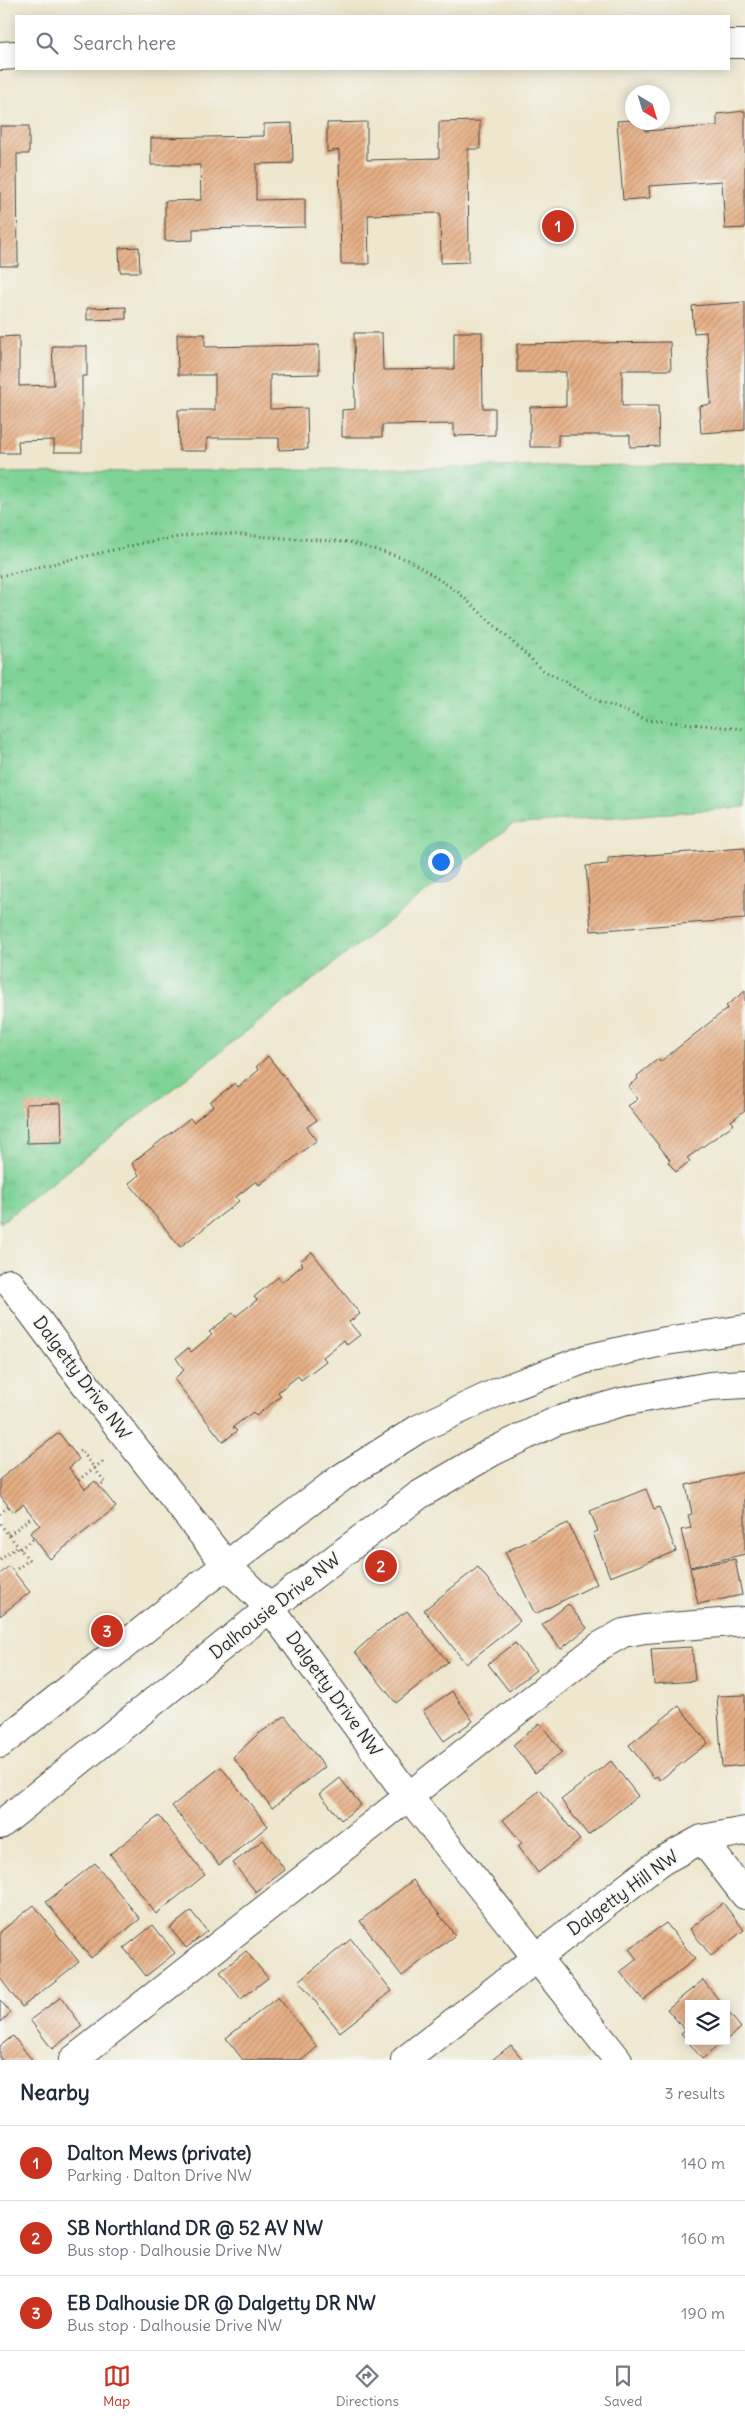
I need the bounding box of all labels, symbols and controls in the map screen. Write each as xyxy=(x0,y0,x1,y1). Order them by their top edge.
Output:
search box xyxy=(15,15,730,70)
icon: search xyxy=(33,29,61,57)
text: Search here xyxy=(73,31,176,55)
north arrow xyxy=(625,85,670,130)
pin: 1 xyxy=(542,207,574,245)
your location xyxy=(428,849,454,875)
street label: Dalgetty Drive NW xyxy=(28,1311,136,1444)
street label: Dalhousie Drive NW xyxy=(205,1547,345,1664)
pin: 2 xyxy=(365,1547,397,1585)
pin: 3 xyxy=(91,1612,123,1650)
street label: Dalgetty Drive NW xyxy=(281,1627,388,1761)
street label: Dalgetty Hill NW xyxy=(563,1845,683,1941)
map controls xyxy=(685,2000,730,2045)
button: layers xyxy=(685,2000,730,2045)
text: Nearby xyxy=(20,2079,90,2106)
text: 3 results xyxy=(665,2083,725,2103)
text: Dalton Mews (private) xyxy=(67,2141,251,2165)
text: 1 xyxy=(33,2153,39,2173)
text: 140 m xyxy=(681,2153,725,2173)
text: Parking · Dalton Drive NW xyxy=(67,2165,252,2185)
text: SB Northland DR @ 52 AV NW xyxy=(67,2216,323,2240)
text: 2 xyxy=(32,2228,40,2248)
text: 160 m xyxy=(681,2228,725,2248)
text: Bus stop · Dalhousie Drive NW xyxy=(67,2240,282,2260)
text: EB Dalhousie DR @ Dalgetty DR NW xyxy=(67,2291,376,2315)
text: 3 xyxy=(31,2303,41,2323)
text: 190 m xyxy=(681,2303,725,2323)
text: Bus stop · Dalhousie Drive NW xyxy=(67,2315,282,2335)
tab: Map xyxy=(103,2362,131,2410)
tab: Directions xyxy=(336,2362,399,2410)
tab: Saved xyxy=(604,2362,642,2410)

